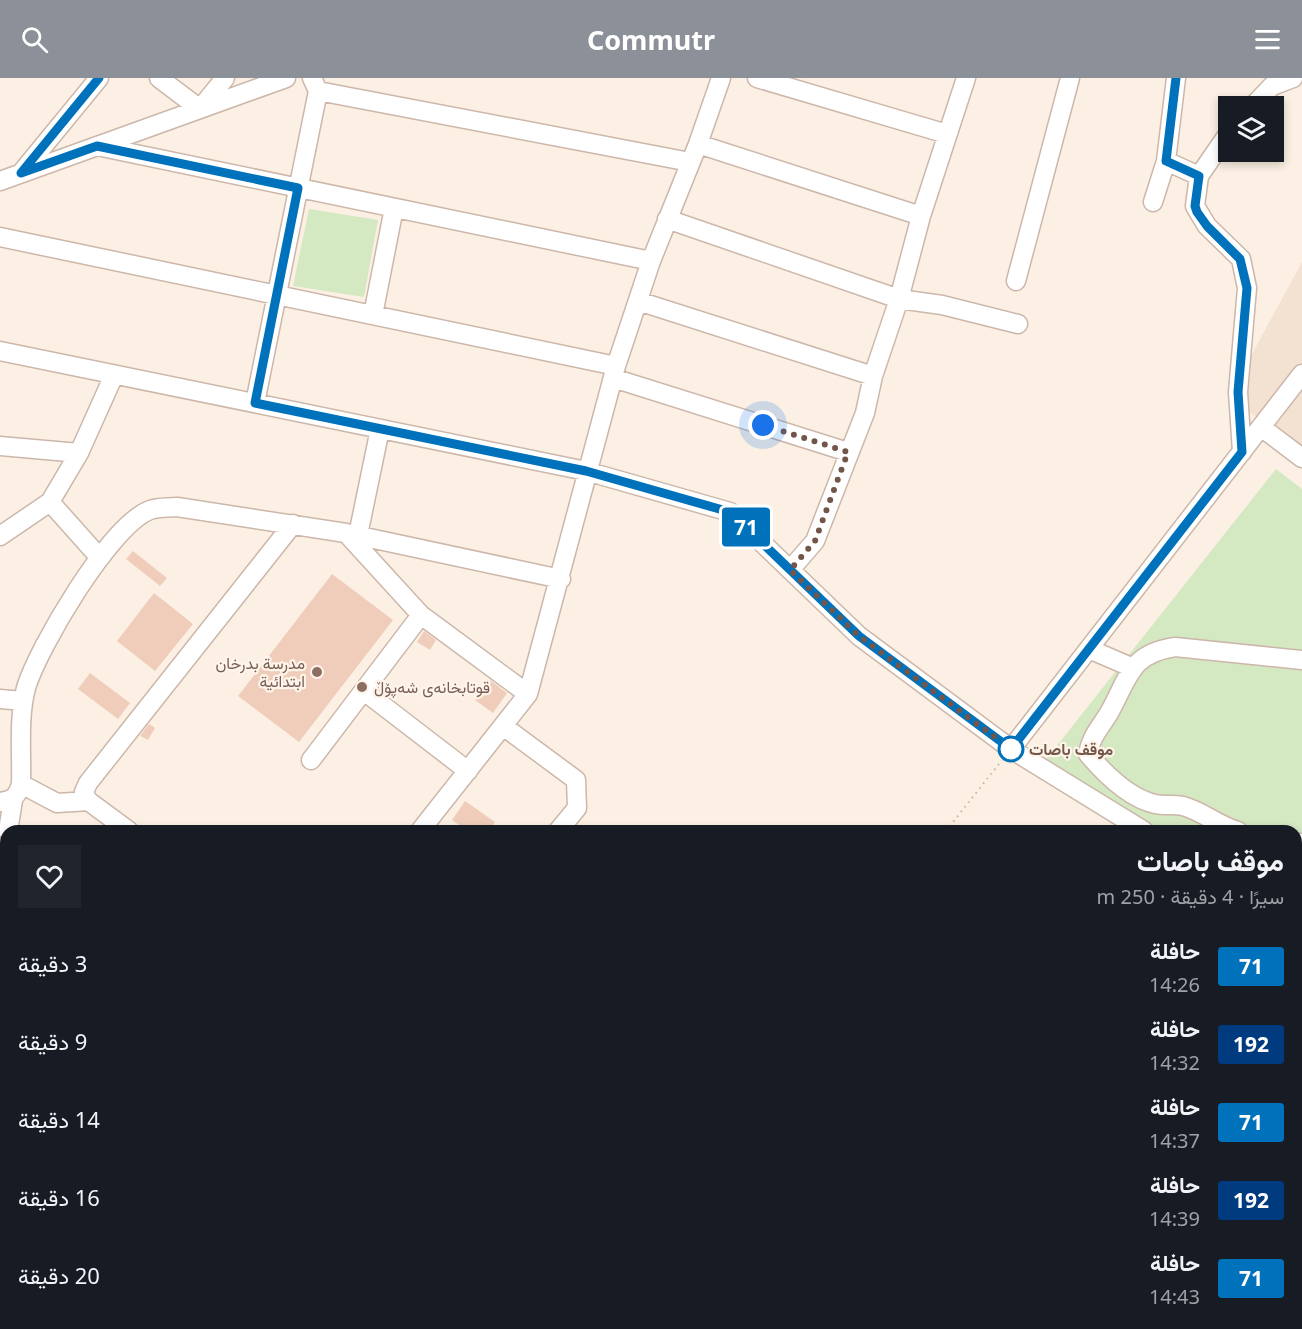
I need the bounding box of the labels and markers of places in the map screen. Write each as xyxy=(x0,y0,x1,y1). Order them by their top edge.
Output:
place label: مدرسة بدرخان ابتدائية xyxy=(215,652,305,692)
marker: مدرسة بدرخان ابتدائية xyxy=(310,665,324,679)
place label: قوتابخانەی شەپۆڵ xyxy=(374,676,490,699)
marker: قوتابخانەی شەپۆڵ xyxy=(355,680,369,694)
marker: موقف باصات xyxy=(998,736,1024,762)
place label: موقف باصات xyxy=(1029,738,1113,760)

